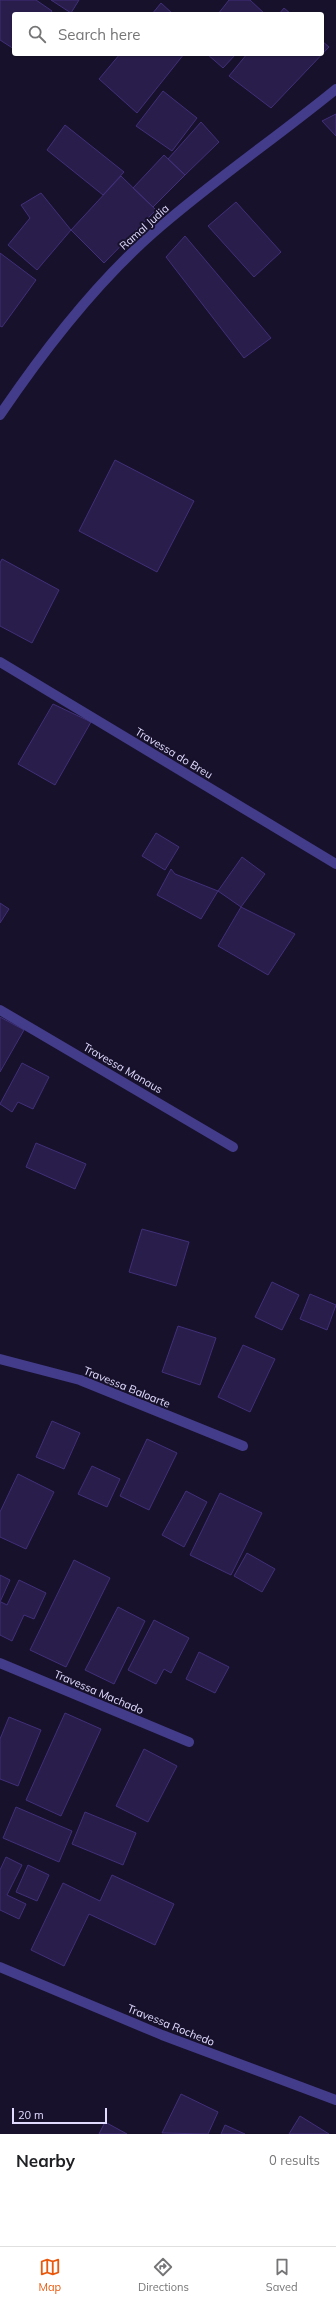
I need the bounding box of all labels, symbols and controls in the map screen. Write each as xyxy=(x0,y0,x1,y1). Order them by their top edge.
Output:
search box xyxy=(12,12,324,56)
icon: search xyxy=(26,23,48,45)
text: Search here xyxy=(58,25,140,44)
street label: Ramal Judia xyxy=(116,201,172,253)
street label: Travessa do Breu xyxy=(133,724,215,782)
street label: Travessa Manaus xyxy=(81,1040,165,1096)
street label: Travessa Baloarte xyxy=(82,1363,172,1411)
street label: Travessa Machado xyxy=(52,1667,146,1717)
street label: Travessa Rochedo xyxy=(125,2001,217,2049)
scale bar xyxy=(12,2106,107,2125)
text: 20 m xyxy=(18,2108,44,2122)
text: Nearby xyxy=(16,2150,75,2171)
text: 0 results xyxy=(269,2152,320,2168)
tab: Map xyxy=(38,2256,61,2294)
tab: Directions xyxy=(138,2256,189,2294)
tab: Saved xyxy=(266,2256,298,2294)

